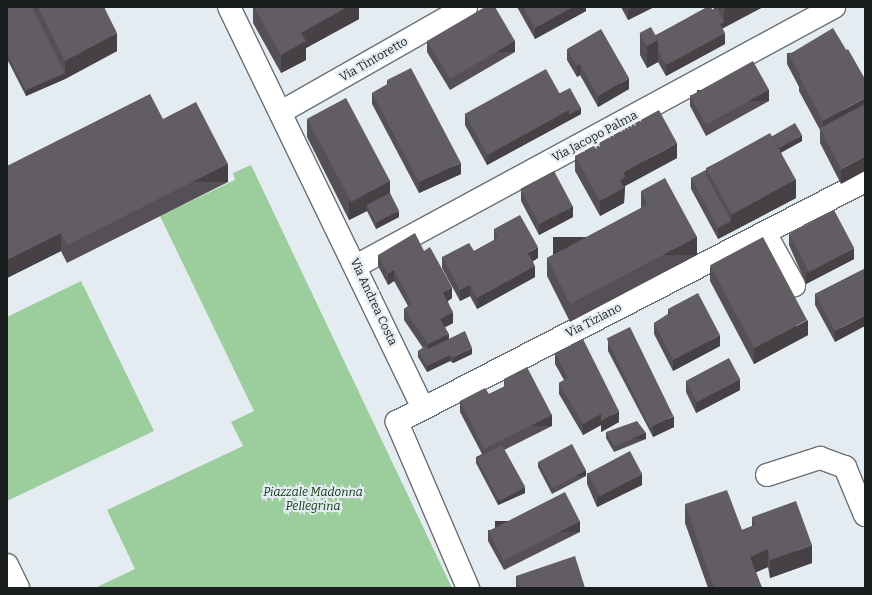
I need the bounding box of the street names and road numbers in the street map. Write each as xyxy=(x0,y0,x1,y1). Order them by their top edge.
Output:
street label: Via Tintoretto xyxy=(337,35,411,85)
street label: Via Jacopo Palma xyxy=(550,108,640,166)
street label: Via Andrea Costa xyxy=(347,256,399,348)
street label: Via Tiziano xyxy=(564,301,624,341)

